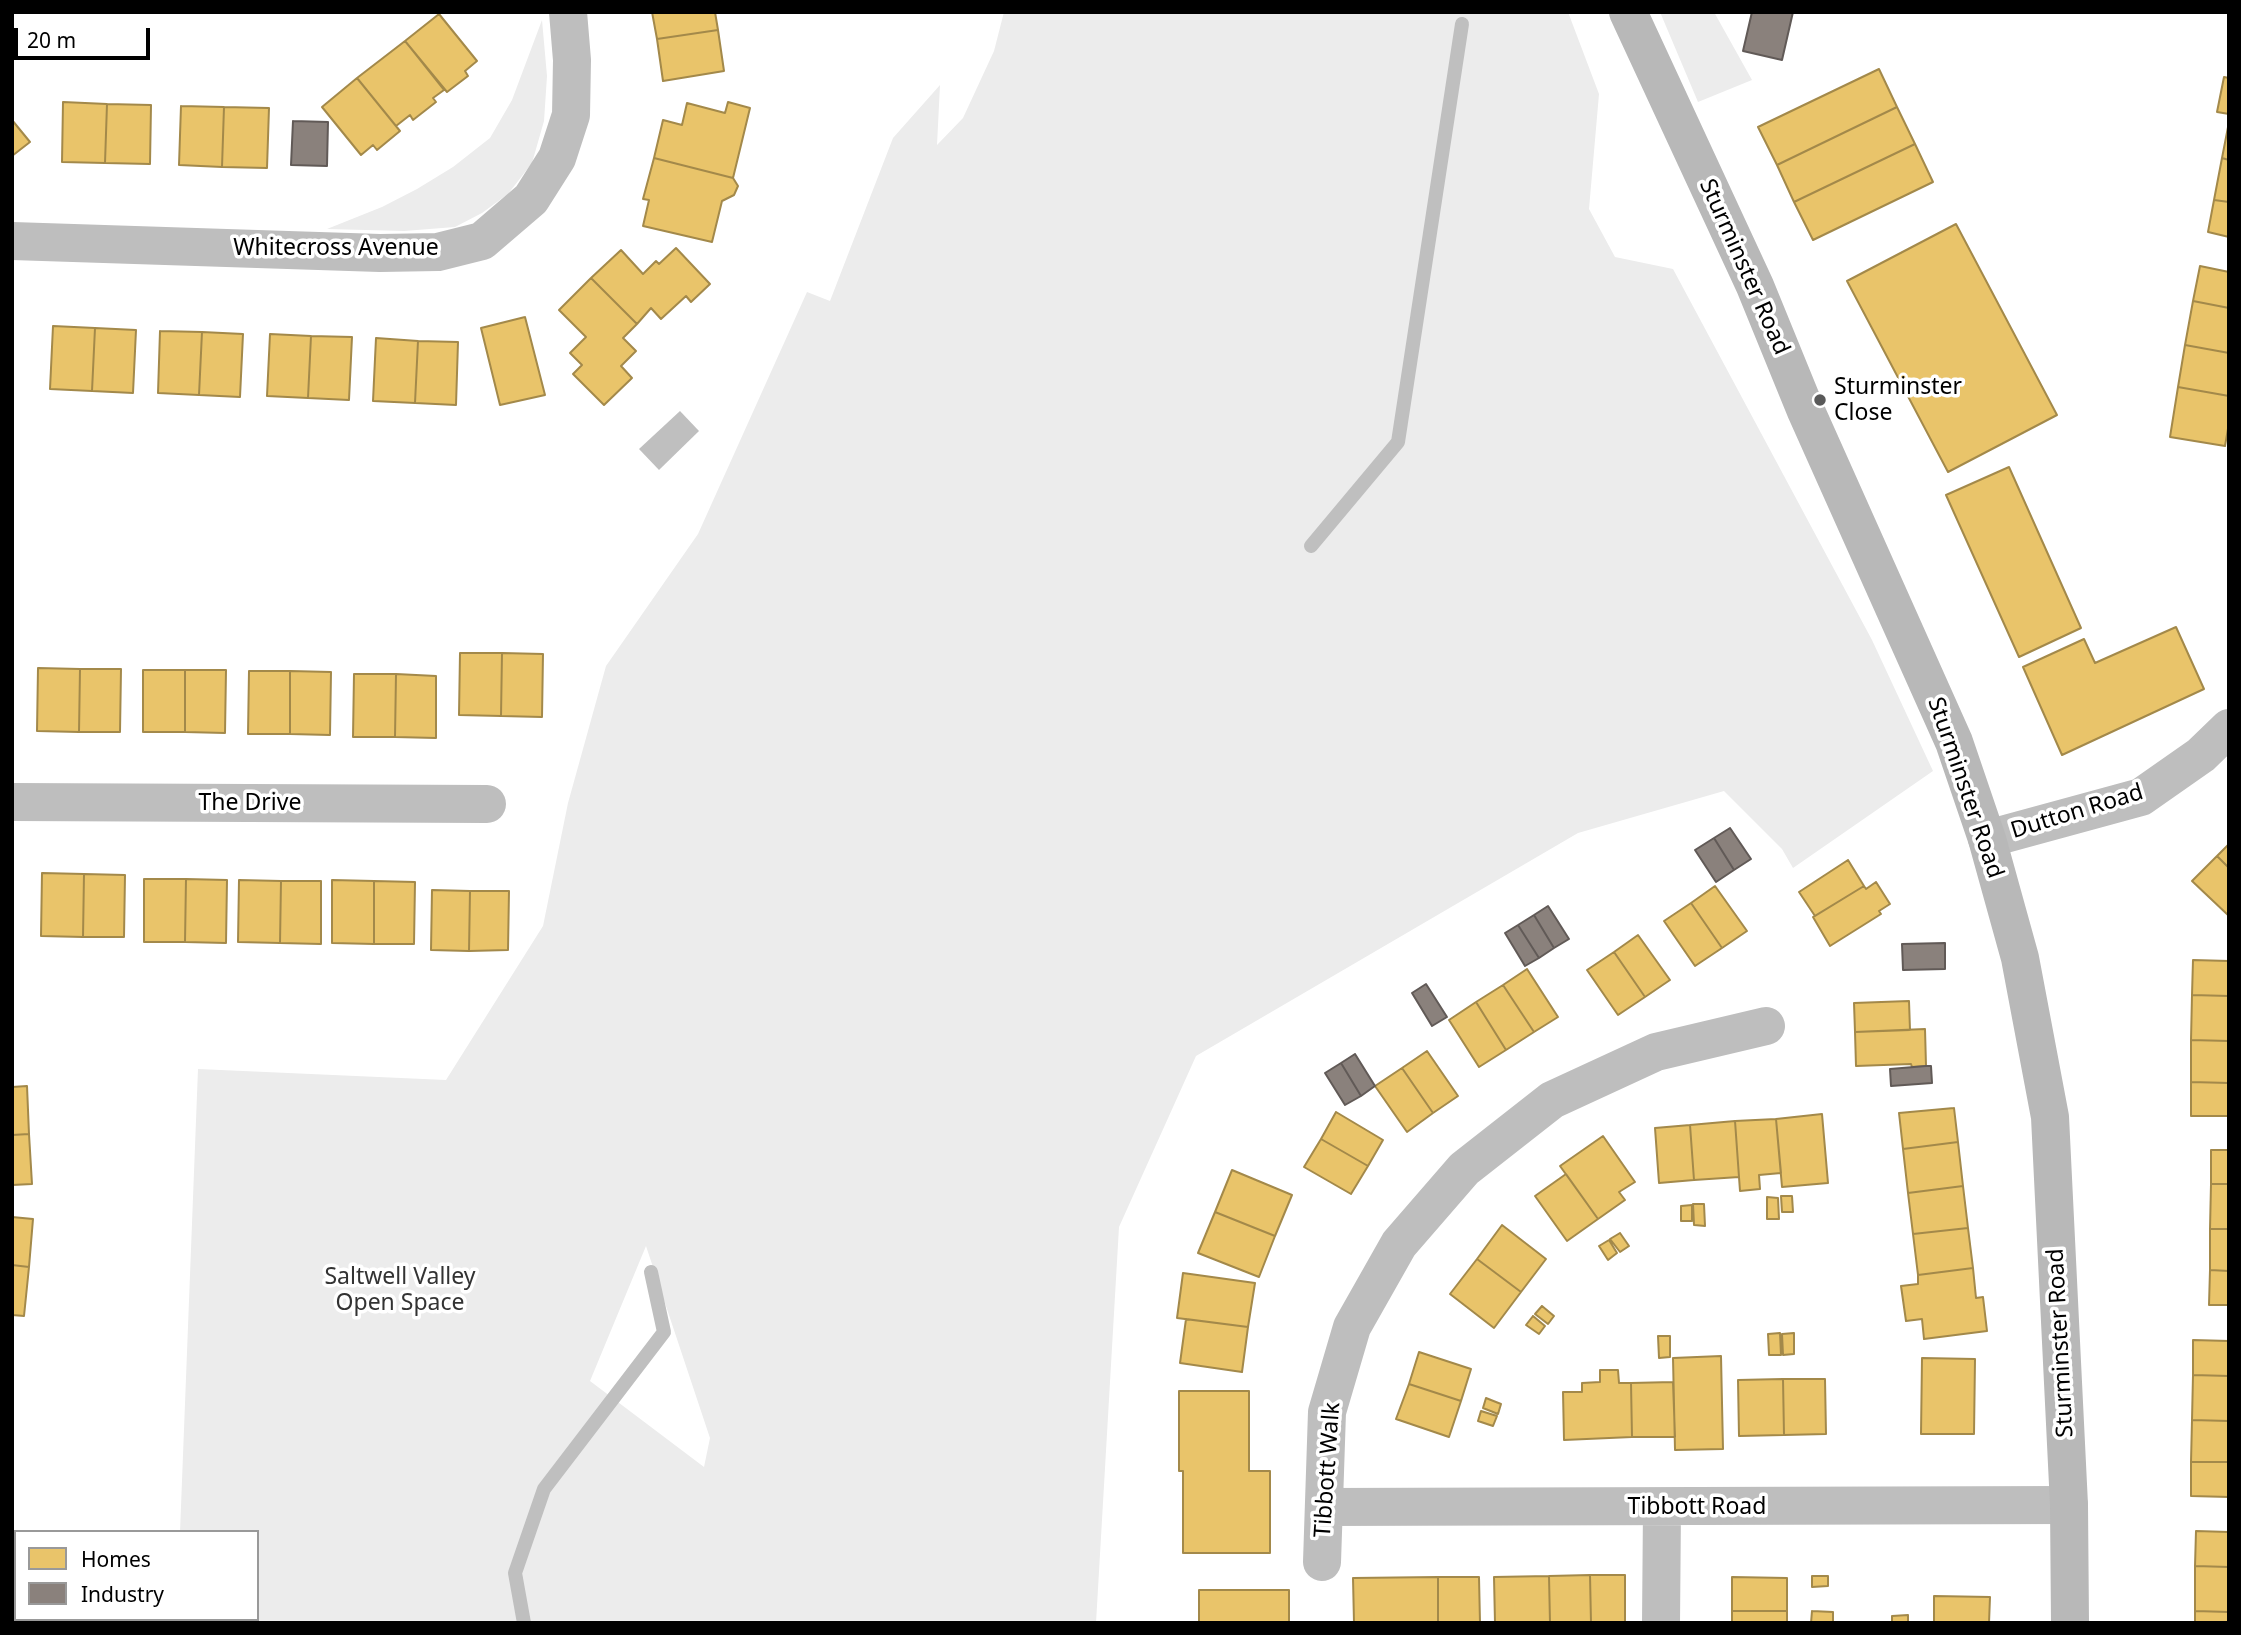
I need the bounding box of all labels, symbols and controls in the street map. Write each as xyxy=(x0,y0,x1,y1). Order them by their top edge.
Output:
scale bar xyxy=(18,14,154,58)
text: 20 m xyxy=(27,26,76,54)
street label: Sturminster Road xyxy=(1693,175,1795,359)
street label: Whitecross Avenue xyxy=(233,234,439,262)
place label: Sturminster Close xyxy=(1834,373,1962,427)
marker: Sturminster Close xyxy=(1812,392,1828,408)
street label: Sturminster Road xyxy=(1921,694,2009,882)
street label: Dutton Road xyxy=(2007,779,2147,845)
street label: The Drive xyxy=(199,789,301,817)
street label: Sturminster Road xyxy=(2042,1248,2080,1438)
park label: Saltwell Valley Open Space xyxy=(324,1263,476,1317)
street label: Tibbott Walk xyxy=(1310,1401,1346,1539)
street label: Tibbott Road xyxy=(1628,1493,1766,1521)
legend xyxy=(14,1530,259,1621)
text: Homes xyxy=(81,1545,151,1573)
text: Industry xyxy=(81,1580,164,1608)

